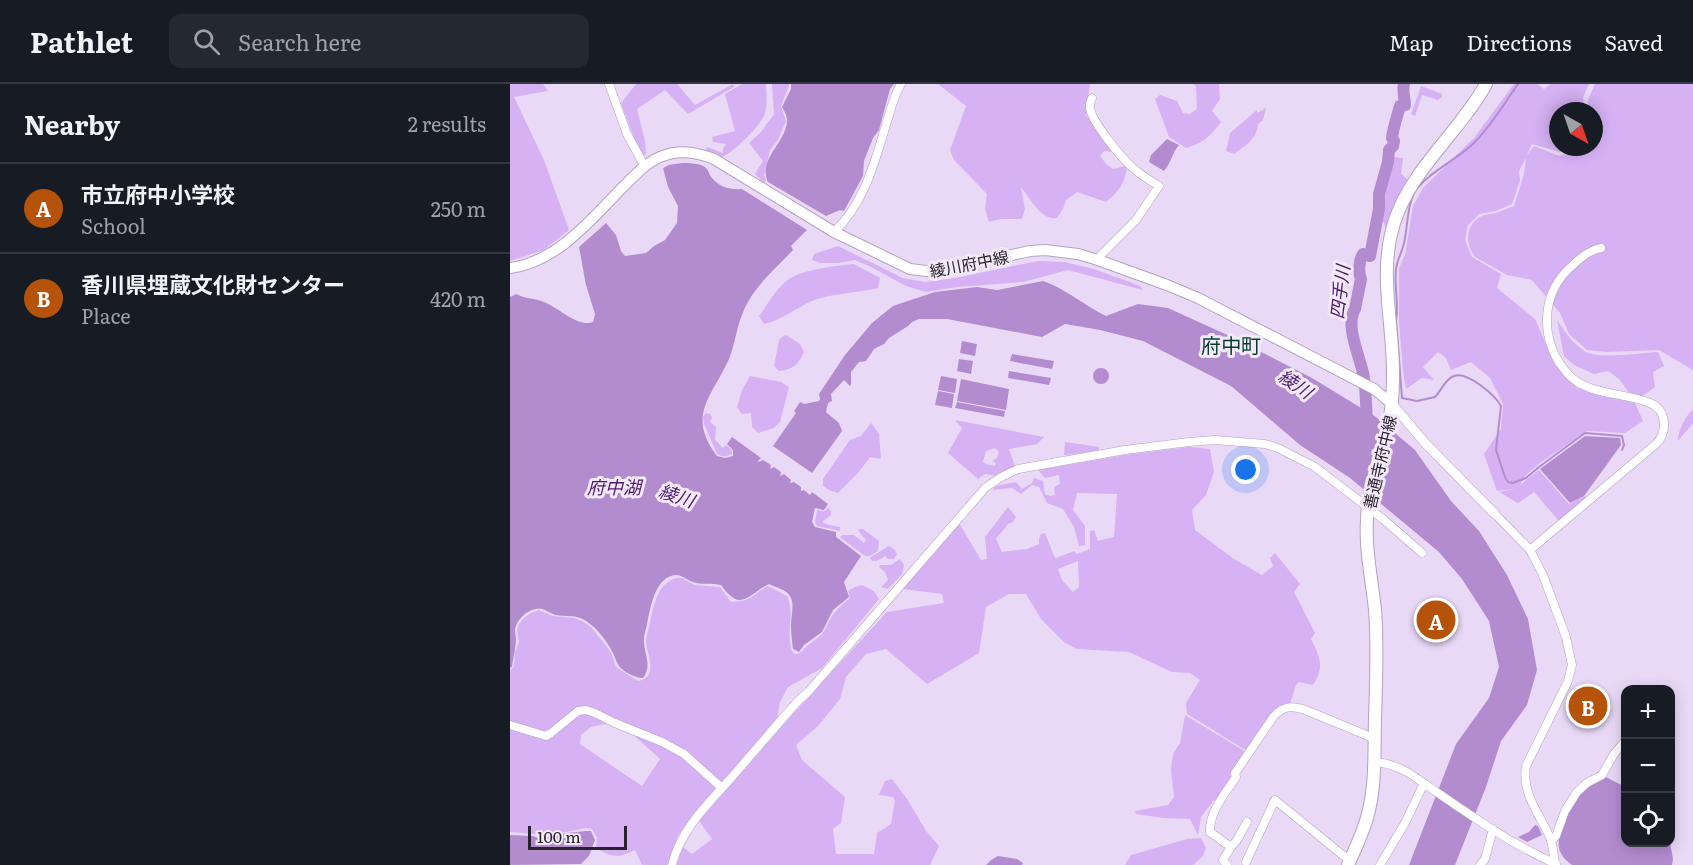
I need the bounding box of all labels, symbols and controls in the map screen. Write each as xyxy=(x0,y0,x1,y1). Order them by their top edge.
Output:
search box xyxy=(169,14,589,68)
text: Pathlet xyxy=(30,20,133,62)
icon: search xyxy=(190,25,223,58)
text: Search here xyxy=(238,25,361,58)
text: Map xyxy=(1389,26,1434,57)
text: Directions xyxy=(1467,26,1572,57)
text: Saved xyxy=(1605,26,1663,57)
north arrow xyxy=(1549,102,1603,156)
text: Nearby xyxy=(24,104,120,143)
text: 2 results xyxy=(408,108,486,138)
text: 市立府中小学校 xyxy=(81,177,235,210)
text: A xyxy=(36,193,51,223)
text: 250 m xyxy=(431,193,486,223)
text: School xyxy=(81,210,146,240)
street label: 綾川府中線 xyxy=(927,244,1011,282)
water label: 四手川 xyxy=(1322,262,1356,320)
text: 香川県埋蔵文化財センター xyxy=(81,267,345,300)
text: B xyxy=(37,283,50,313)
text: 420 m xyxy=(430,283,486,313)
text: Place xyxy=(81,300,131,330)
district label: 府中町 xyxy=(1201,329,1261,359)
water label: 綾川 xyxy=(1274,362,1320,405)
street label: 善通寺府中線 xyxy=(1357,413,1401,511)
your location xyxy=(1231,455,1260,484)
water label: 府中湖 xyxy=(587,473,644,500)
water label: 綾川 xyxy=(656,476,700,514)
pin: A xyxy=(1416,598,1456,642)
pin: B xyxy=(1568,684,1608,728)
map controls xyxy=(1621,685,1675,847)
button: + xyxy=(1621,685,1675,739)
button: − xyxy=(1621,739,1675,793)
button: locate xyxy=(1621,793,1675,847)
scale bar xyxy=(528,823,627,850)
text: 100 m xyxy=(537,824,581,848)

